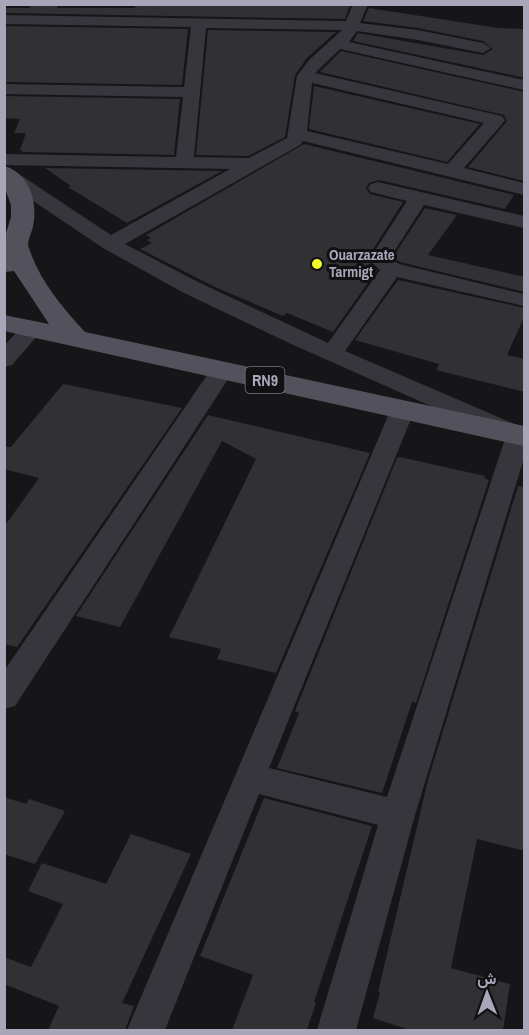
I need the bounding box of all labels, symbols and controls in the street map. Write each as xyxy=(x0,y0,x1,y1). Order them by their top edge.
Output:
place label: Ouarzazate Tarmigt xyxy=(329,244,395,282)
marker: Ouarzazate Tarmigt xyxy=(310,257,324,271)
road number: RN9 xyxy=(246,367,284,393)
north arrow xyxy=(457,963,517,1023)
text: ش xyxy=(477,967,497,989)

